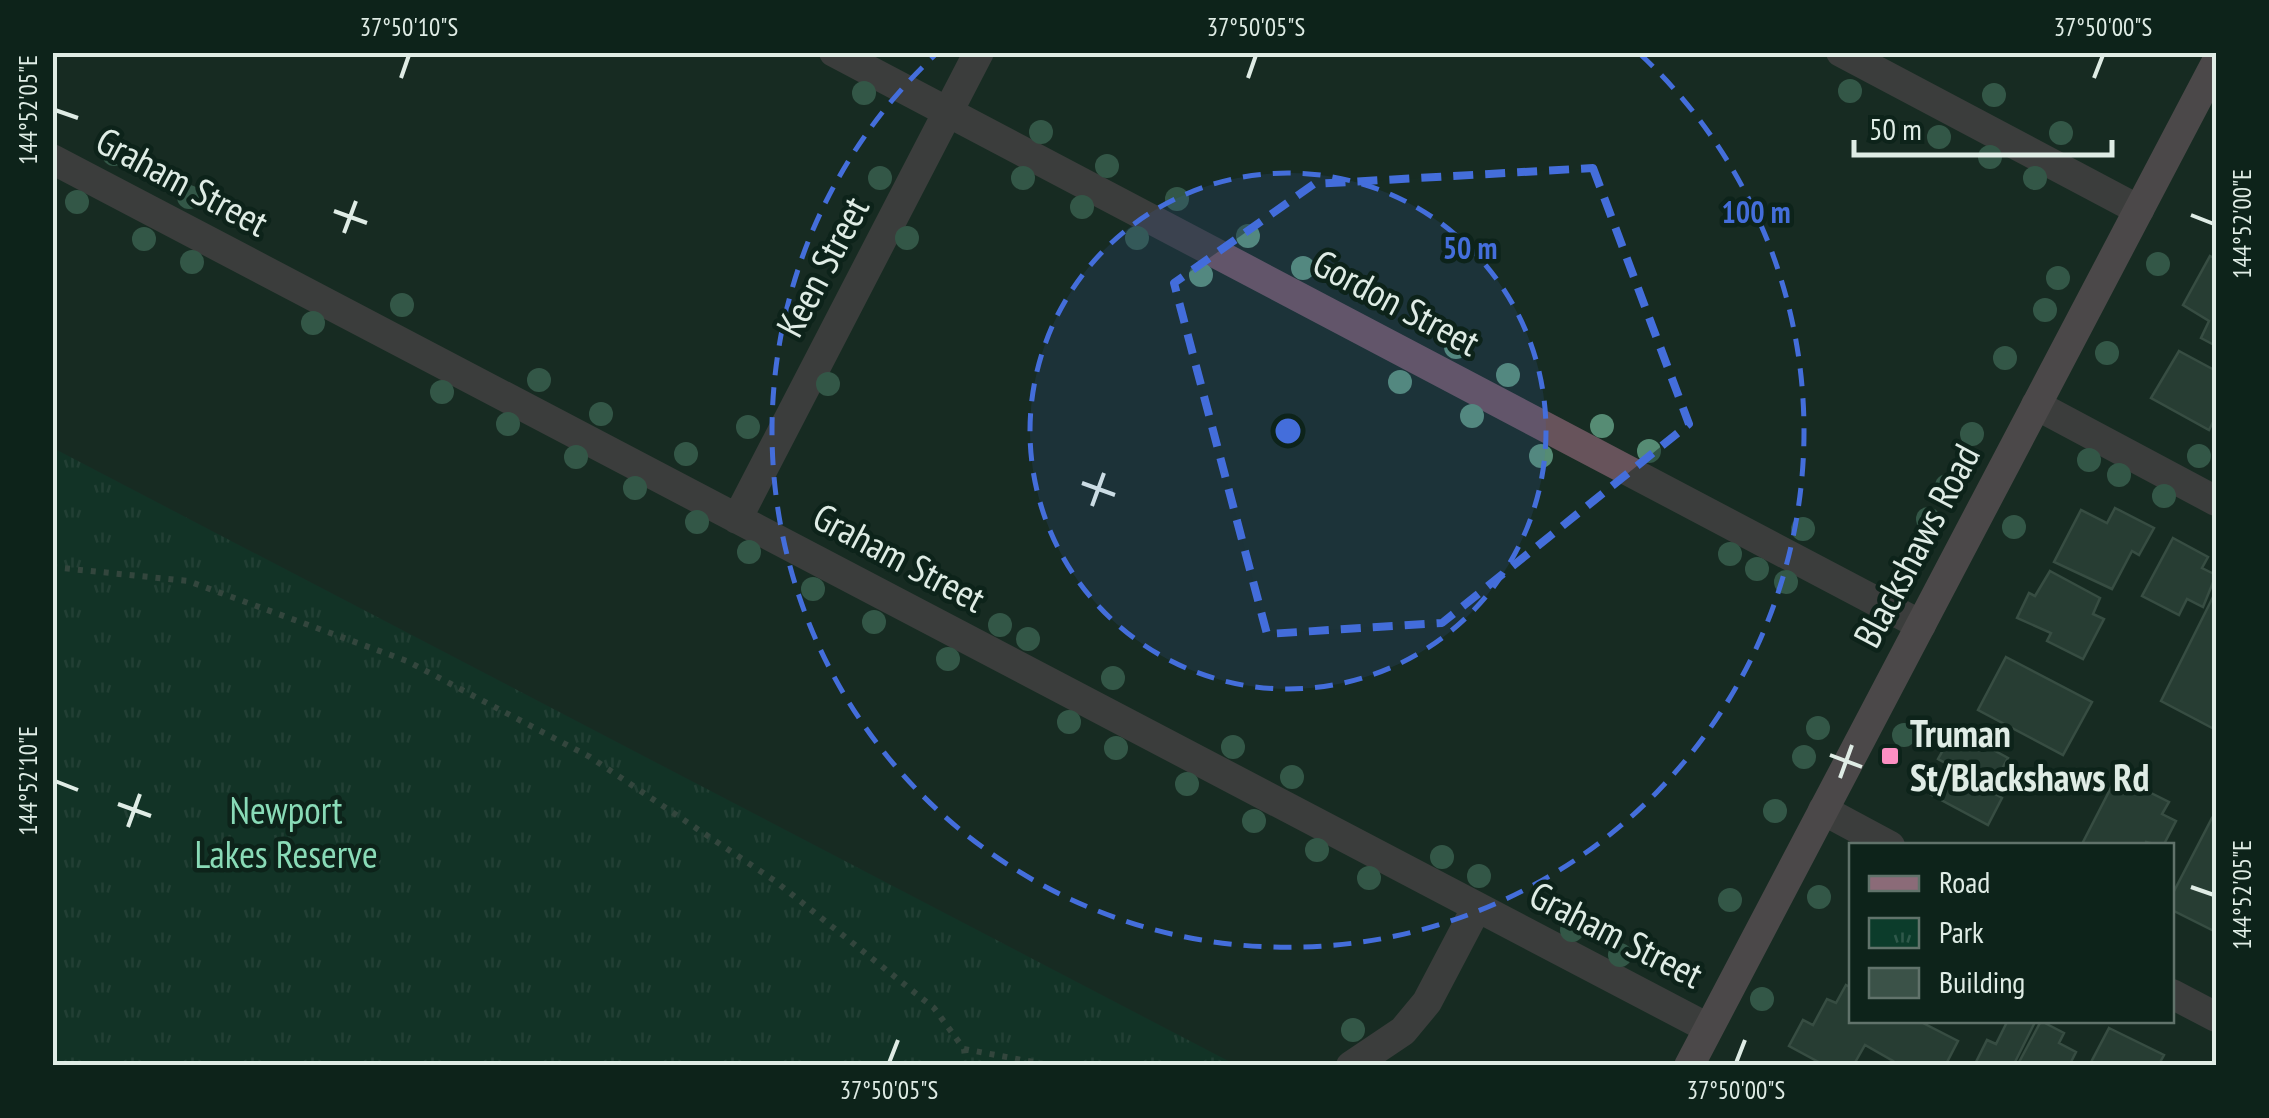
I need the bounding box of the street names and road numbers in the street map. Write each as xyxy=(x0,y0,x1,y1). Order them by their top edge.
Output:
street label: Graham Street xyxy=(88,115,278,247)
street label: Keen Street xyxy=(764,187,879,345)
street label: Gordon Street xyxy=(1305,237,1489,366)
street label: Blackshaws Road xyxy=(1842,435,1990,655)
street label: Graham Street xyxy=(805,491,995,623)
street label: Graham Street xyxy=(1522,869,1712,998)

